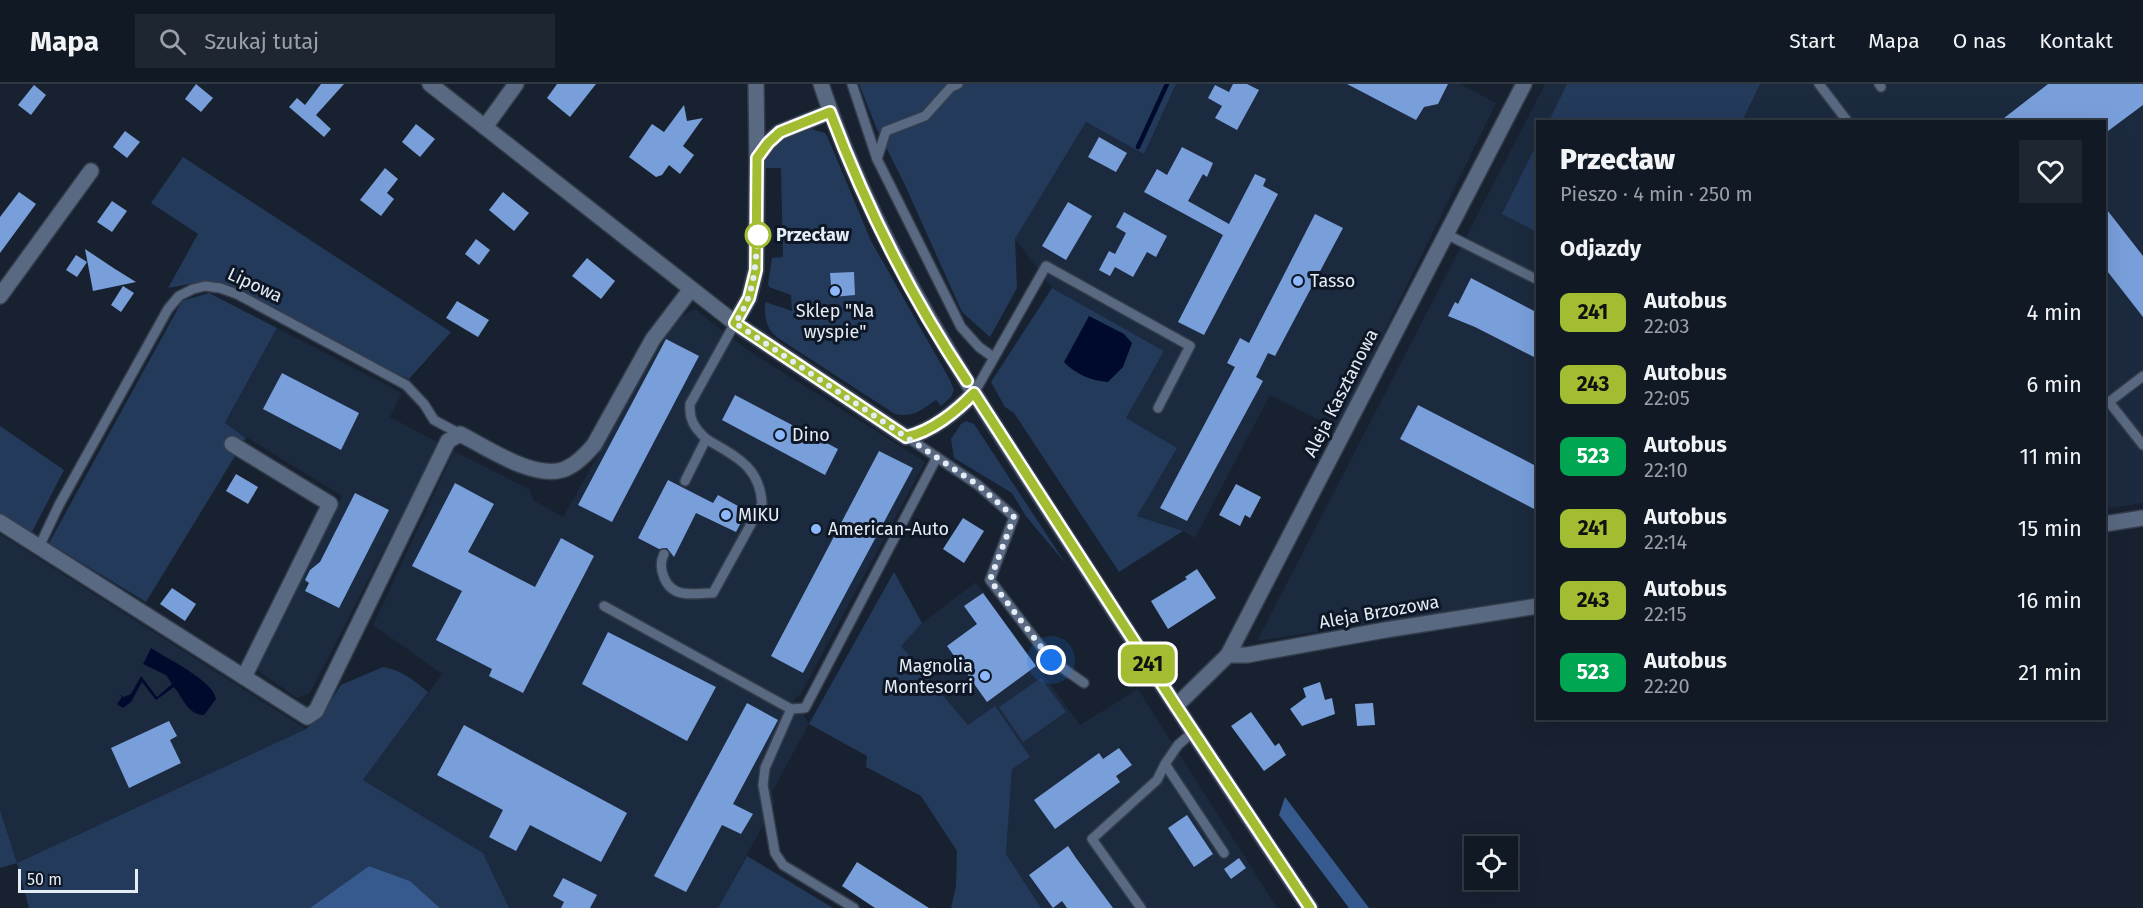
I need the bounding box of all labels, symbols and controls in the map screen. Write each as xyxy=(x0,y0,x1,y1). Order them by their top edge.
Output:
search box xyxy=(135,14,555,68)
text: Mapa xyxy=(30,25,99,58)
icon: search xyxy=(156,25,189,58)
text: Szukaj tutaj xyxy=(204,28,319,55)
text: Start xyxy=(1789,28,1835,54)
text: Mapa xyxy=(1868,28,1920,54)
text: O nas xyxy=(1953,28,2006,54)
text: Kontakt xyxy=(2039,28,2113,54)
button: heart xyxy=(2019,140,2082,203)
text: Przecław xyxy=(1560,143,1675,176)
text: Pieszo · 4 min · 250 m xyxy=(1560,182,1753,206)
marker: Przecław xyxy=(745,222,771,248)
place label: Przecław xyxy=(776,224,850,246)
text: Odjazdy xyxy=(1560,235,1641,262)
street label: Lipowa xyxy=(224,263,286,307)
place label: Tasso xyxy=(1310,270,1355,292)
marker: Tasso xyxy=(1291,274,1305,288)
marker: Sklep "Na wyspie" xyxy=(828,284,842,298)
text: Autobus xyxy=(1644,287,1727,314)
text: 241 xyxy=(1578,299,1608,325)
text: 4 min xyxy=(2027,299,2082,326)
place label: Sklep "Na wyspie" xyxy=(796,300,874,343)
text: 22:03 xyxy=(1644,314,1690,338)
street label: Aleja Kasztanowa xyxy=(1299,325,1383,461)
text: Autobus xyxy=(1644,359,1727,386)
text: 243 xyxy=(1577,371,1609,397)
text: 6 min xyxy=(2026,371,2082,398)
text: 22:05 xyxy=(1644,386,1690,410)
place label: Dino xyxy=(792,424,830,446)
marker: Dino xyxy=(773,428,787,442)
text: Autobus xyxy=(1644,431,1727,458)
text: 523 xyxy=(1577,443,1609,469)
text: 11 min xyxy=(2019,443,2082,470)
text: 22:10 xyxy=(1644,458,1688,482)
text: Autobus xyxy=(1644,503,1727,530)
place label: MIKU xyxy=(738,504,780,526)
marker: MIKU xyxy=(719,508,733,522)
text: 241 xyxy=(1578,515,1608,541)
text: 15 min xyxy=(2018,515,2082,542)
place label: American-Auto xyxy=(828,518,949,540)
marker: American-Auto xyxy=(809,522,823,536)
text: 22:14 xyxy=(1644,530,1687,554)
text: Autobus xyxy=(1644,575,1727,602)
text: 243 xyxy=(1577,587,1609,613)
text: 16 min xyxy=(2017,587,2082,614)
street label: Aleja Brzozowa xyxy=(1317,591,1441,633)
text: 22:15 xyxy=(1644,602,1686,626)
line badge: 241 xyxy=(1114,644,1182,684)
your location xyxy=(1036,645,1066,675)
text: Autobus xyxy=(1644,647,1727,674)
text: 241 xyxy=(1133,651,1163,677)
place label: Magnolia Montesorri xyxy=(884,655,973,698)
text: 523 xyxy=(1577,659,1609,685)
text: 21 min xyxy=(2018,659,2082,686)
marker: Magnolia Montesorri xyxy=(978,669,992,683)
text: 22:20 xyxy=(1644,674,1690,698)
map controls xyxy=(1464,836,1518,890)
button: locate xyxy=(1464,836,1518,890)
scale bar xyxy=(18,866,138,894)
text: 50 m xyxy=(27,870,62,889)

